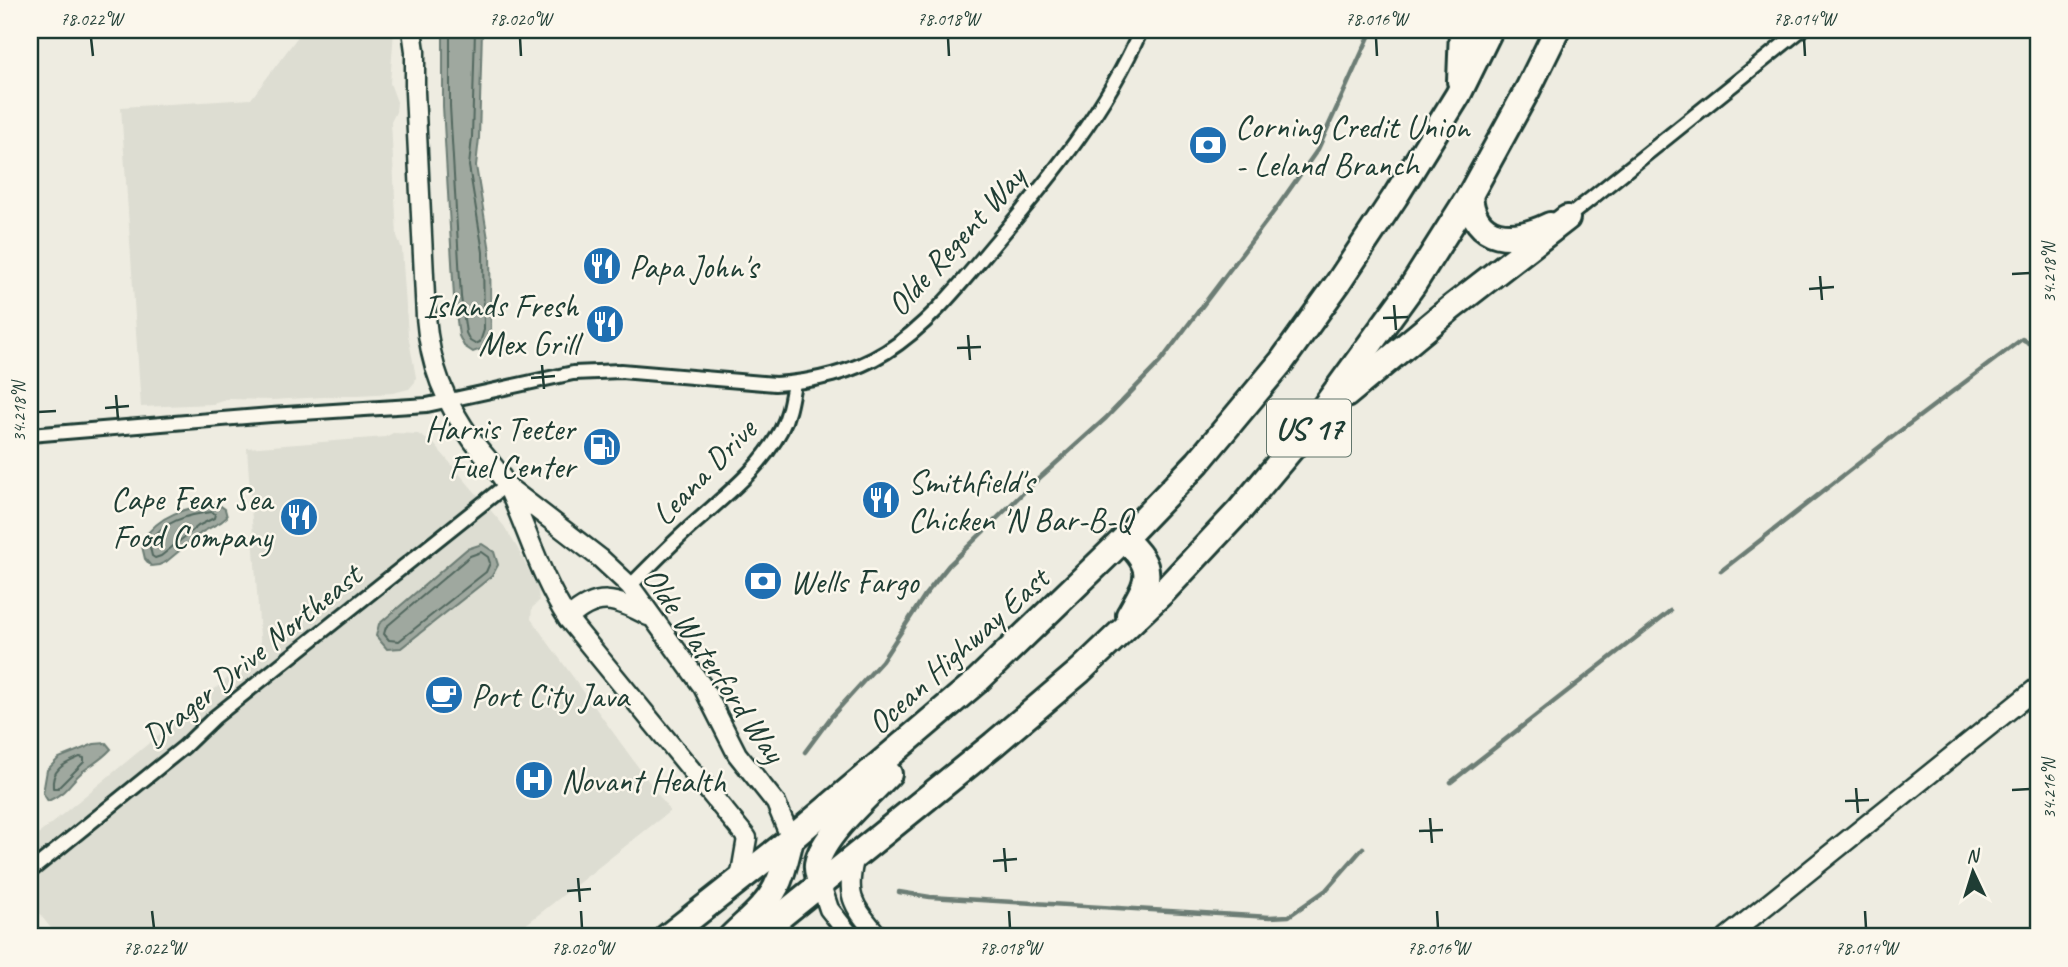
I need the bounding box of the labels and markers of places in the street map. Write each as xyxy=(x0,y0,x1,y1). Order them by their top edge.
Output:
place label: Corning Credit Union - Leland Branch xyxy=(1235,106,1471,186)
bank icon: Corning Credit Union - Leland Branch xyxy=(1187,124,1229,166)
restaurant icon: Papa John's xyxy=(581,245,623,287)
place label: Papa John's xyxy=(629,246,761,288)
place label: Islands Fresh Mex Grill xyxy=(423,285,583,365)
restaurant icon: Islands Fresh Mex Grill xyxy=(584,303,626,345)
place label: Harris Teeter Fuel Center xyxy=(425,408,578,488)
fuel station icon: Harris Teeter Fuel Center xyxy=(581,426,623,468)
place label: Smithfield's Chicken 'N Bar-B-Q xyxy=(908,461,1136,541)
place label: Cape Fear Sea Food Company xyxy=(111,478,275,558)
restaurant icon: Smithfield's Chicken 'N Bar-B-Q xyxy=(860,479,902,521)
restaurant icon: Cape Fear Sea Food Company xyxy=(278,496,320,538)
bank icon: Wells Fargo xyxy=(742,560,784,602)
place label: Wells Fargo xyxy=(790,561,920,603)
cafe icon: Port City Java xyxy=(423,674,465,716)
place label: Port City Java xyxy=(471,675,632,717)
hospital icon: Novant Health xyxy=(513,759,555,801)
place label: Novant Health xyxy=(561,760,727,802)

